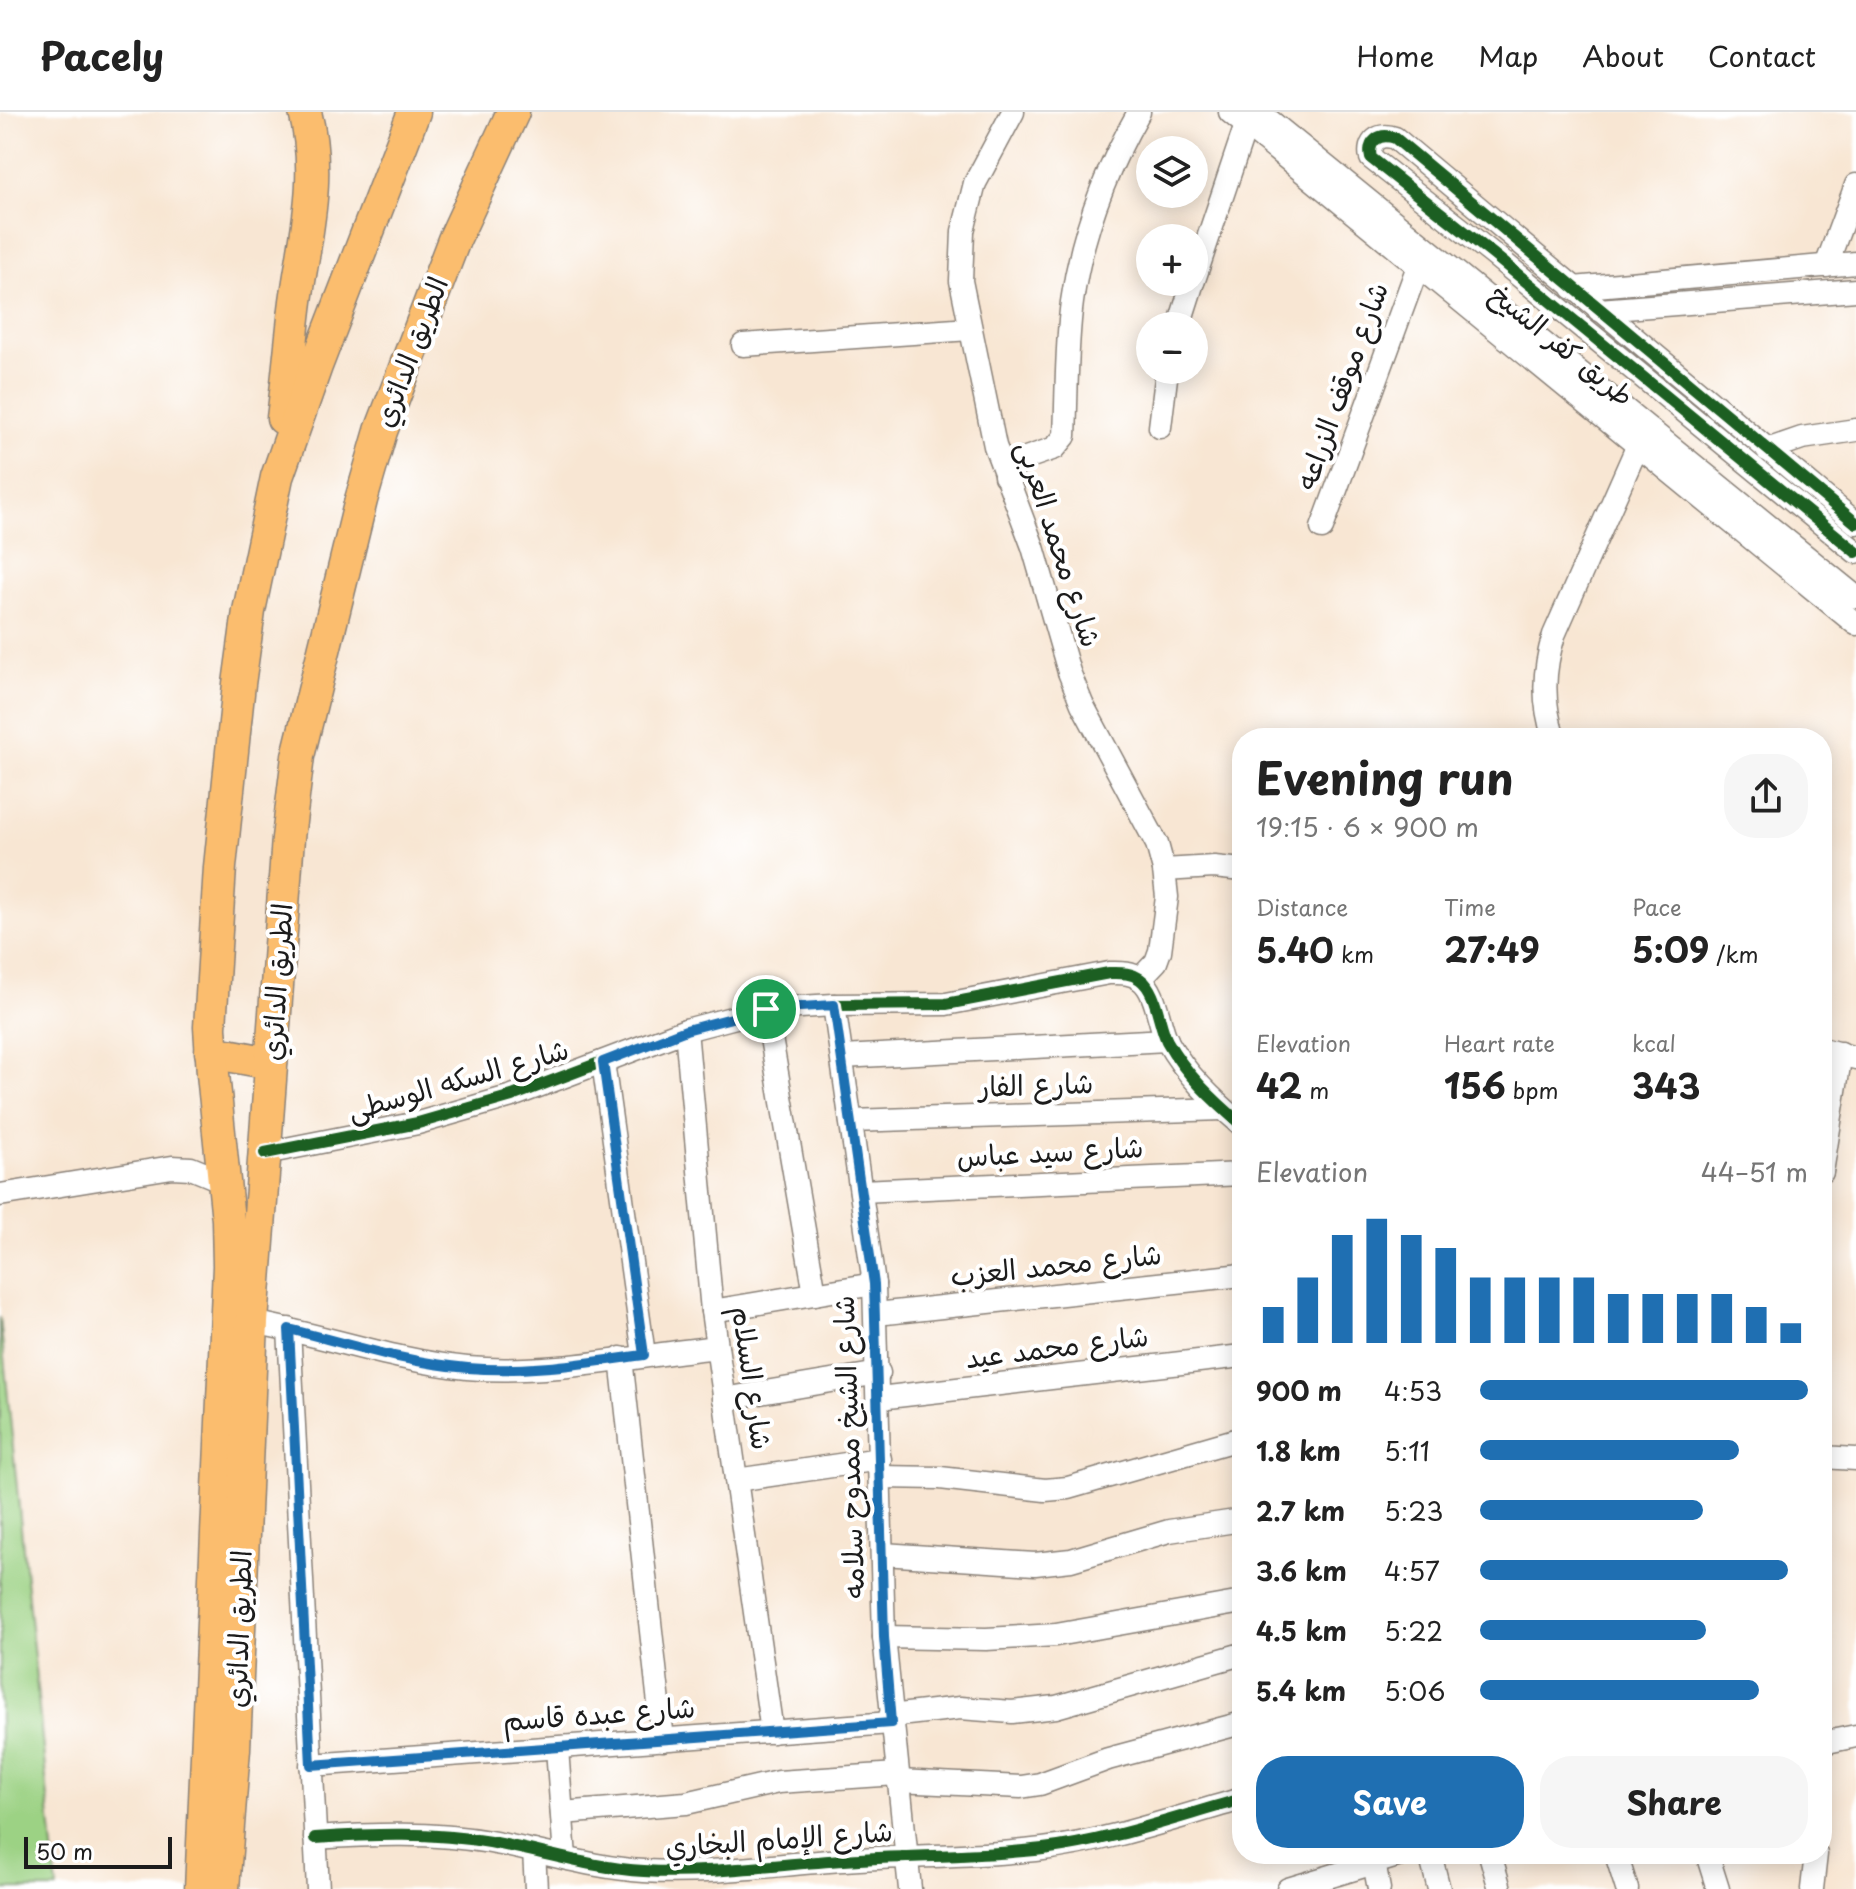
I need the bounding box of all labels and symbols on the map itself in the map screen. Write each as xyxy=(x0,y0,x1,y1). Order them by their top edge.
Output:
street label: الطريق الدائري xyxy=(361,270,459,433)
street label: طريق كفر الشيخ xyxy=(1481,272,1644,416)
street label: شارع موقف الزراعه xyxy=(1283,275,1398,495)
street label: شارع محمد العربى xyxy=(1007,435,1114,652)
street label: الطريق الدائري xyxy=(249,902,303,1062)
pin xyxy=(732,975,800,1043)
street label: شارع السكه الوسطى xyxy=(342,1026,573,1131)
street label: شارع الفار xyxy=(976,1060,1094,1107)
street label: شارع سيد عباس xyxy=(955,1124,1144,1177)
street label: شارع محمد العزب xyxy=(948,1231,1164,1296)
street label: شارع الشيخ ممدوح سلامه xyxy=(821,1295,874,1599)
street label: شارع السلام xyxy=(720,1303,785,1453)
street label: شارع محمد عيد xyxy=(963,1313,1151,1378)
street label: الطريق الدائري xyxy=(213,1549,263,1709)
street label: شارع عبده قاسم xyxy=(501,1684,697,1743)
street label: شارع الإمام البخاري xyxy=(664,1808,894,1869)
scale bar xyxy=(24,1833,172,1869)

